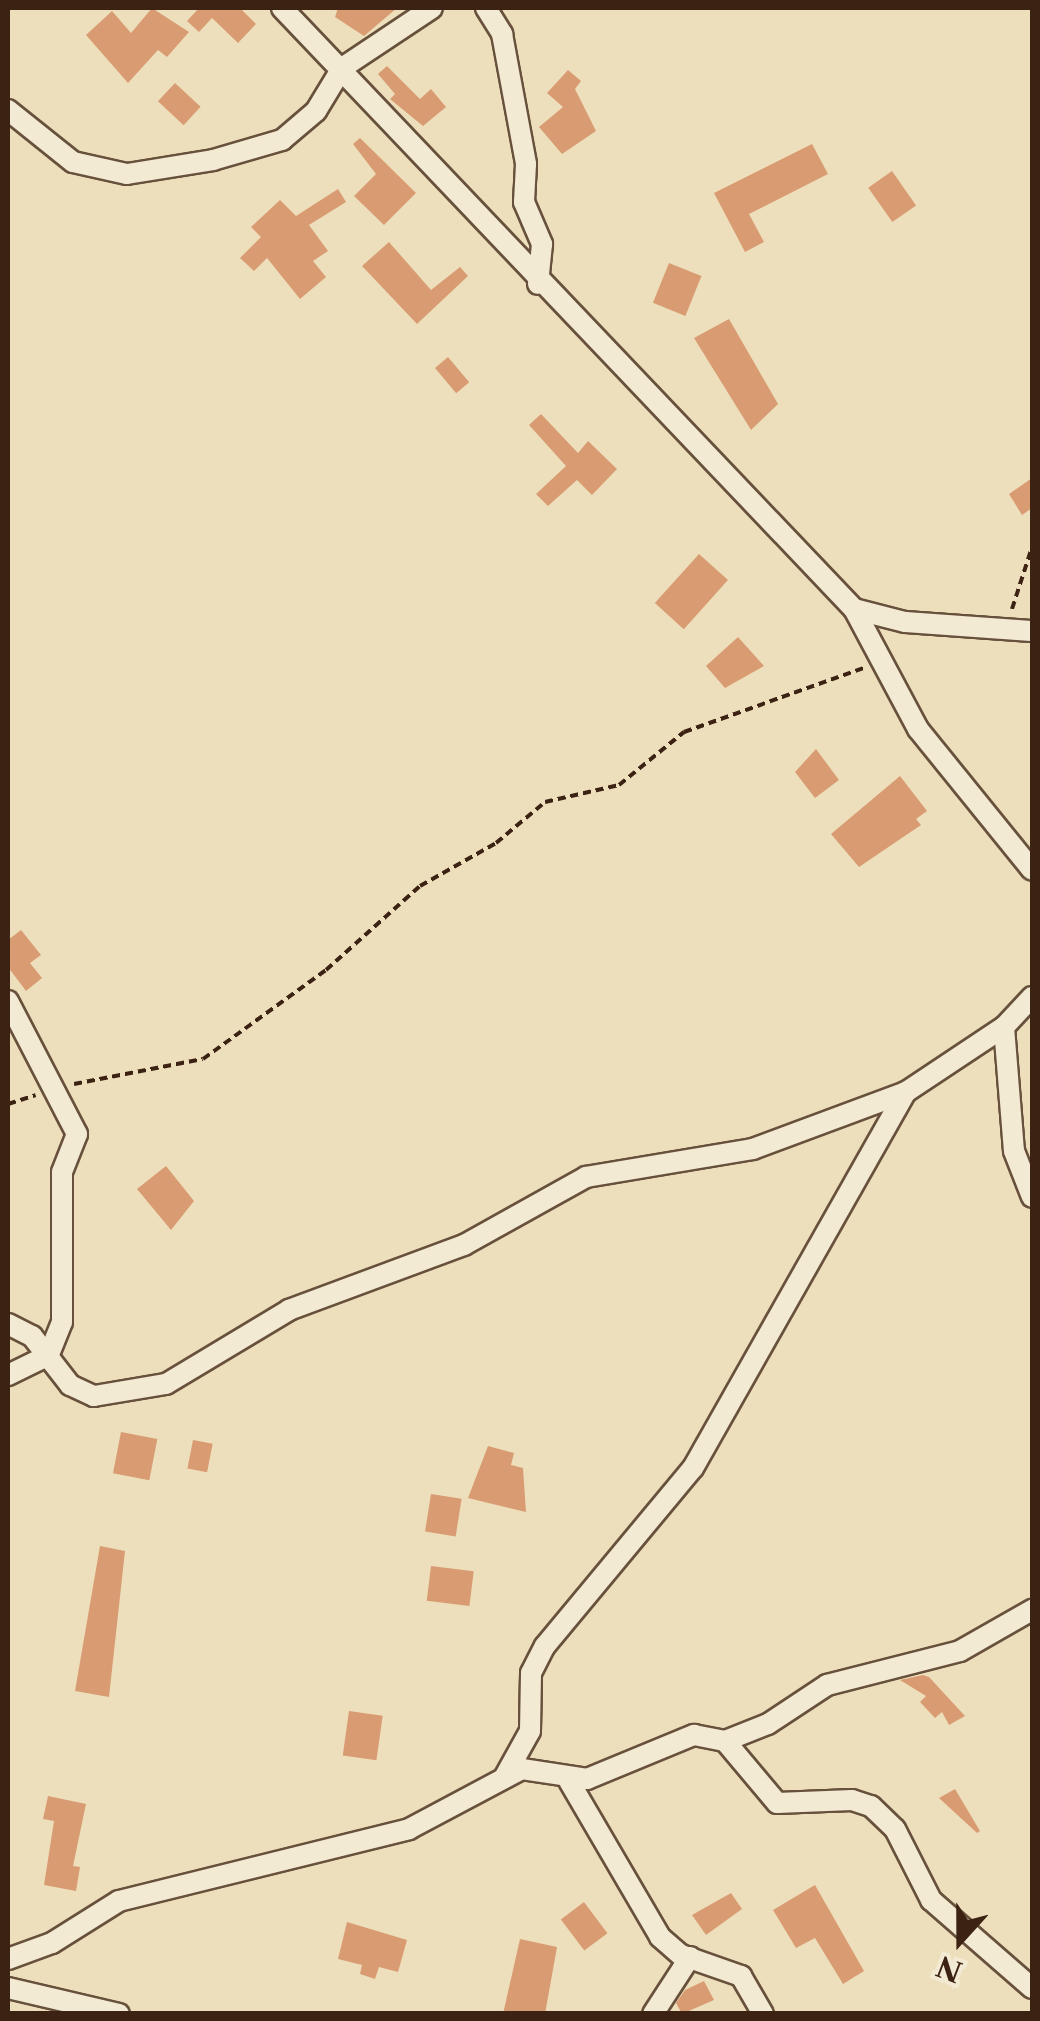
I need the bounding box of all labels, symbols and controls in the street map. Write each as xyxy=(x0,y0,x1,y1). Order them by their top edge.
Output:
north arrow xyxy=(910,1891,1010,1991)
text: N xyxy=(932,1949,967,1989)

